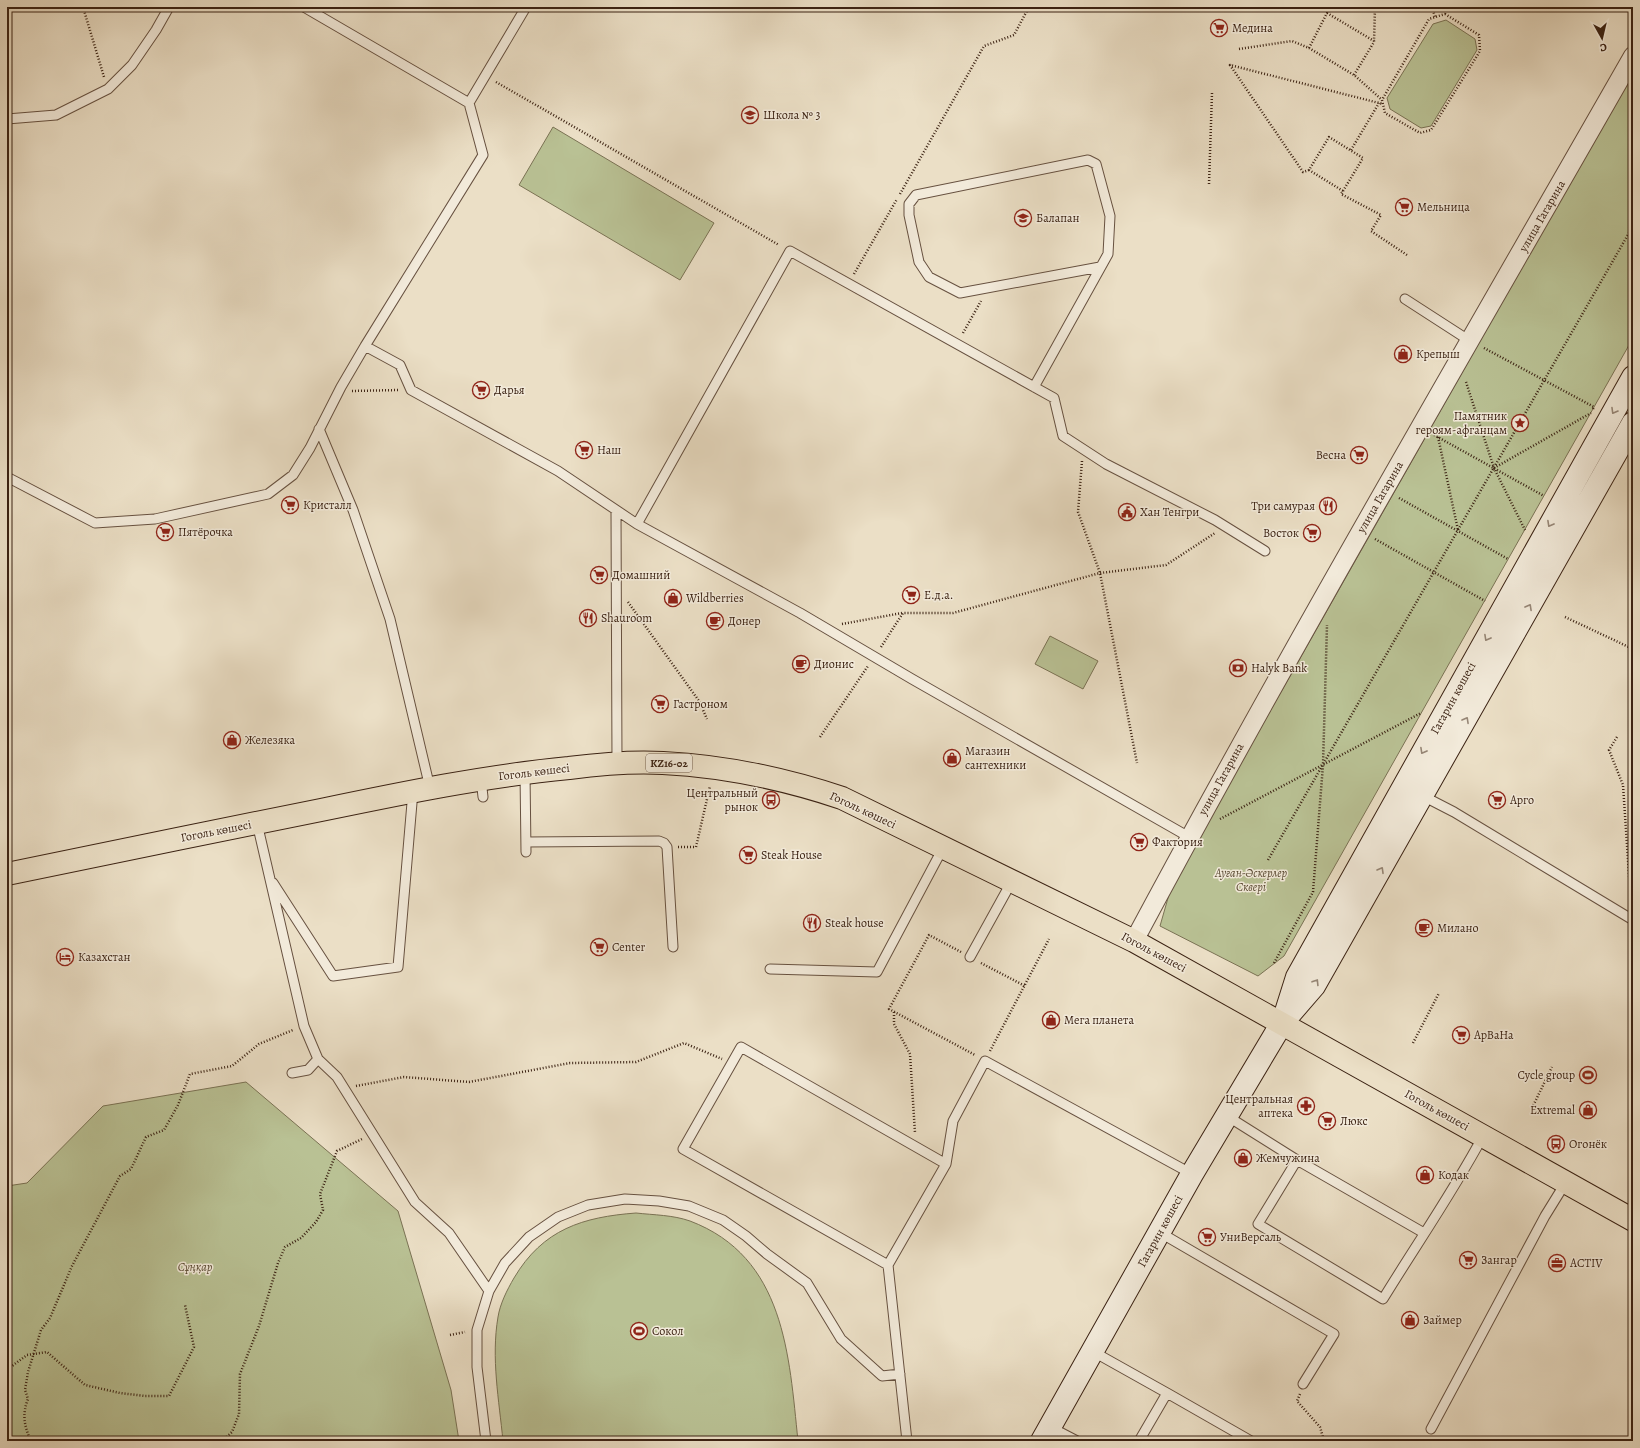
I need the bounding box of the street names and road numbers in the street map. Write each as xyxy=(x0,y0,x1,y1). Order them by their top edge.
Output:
street label: улица Гагарина xyxy=(1515,177,1569,256)
street label: улица Гагарина xyxy=(1353,458,1407,537)
street label: Гагарин көшесі xyxy=(1427,659,1479,737)
street label: улица Гагарина xyxy=(1194,740,1248,819)
road number: KZ16-02 xyxy=(646,754,692,772)
street label: Гоголь көшесі xyxy=(497,760,571,784)
street label: Гоголь көшесі xyxy=(827,788,899,832)
street label: Гоголь көшесі xyxy=(179,816,253,846)
street label: Гоголь көшесі xyxy=(1119,928,1189,976)
street label: Гоголь көшесі xyxy=(1402,1086,1472,1134)
street label: Гагарин көшесі xyxy=(1134,1192,1186,1270)

